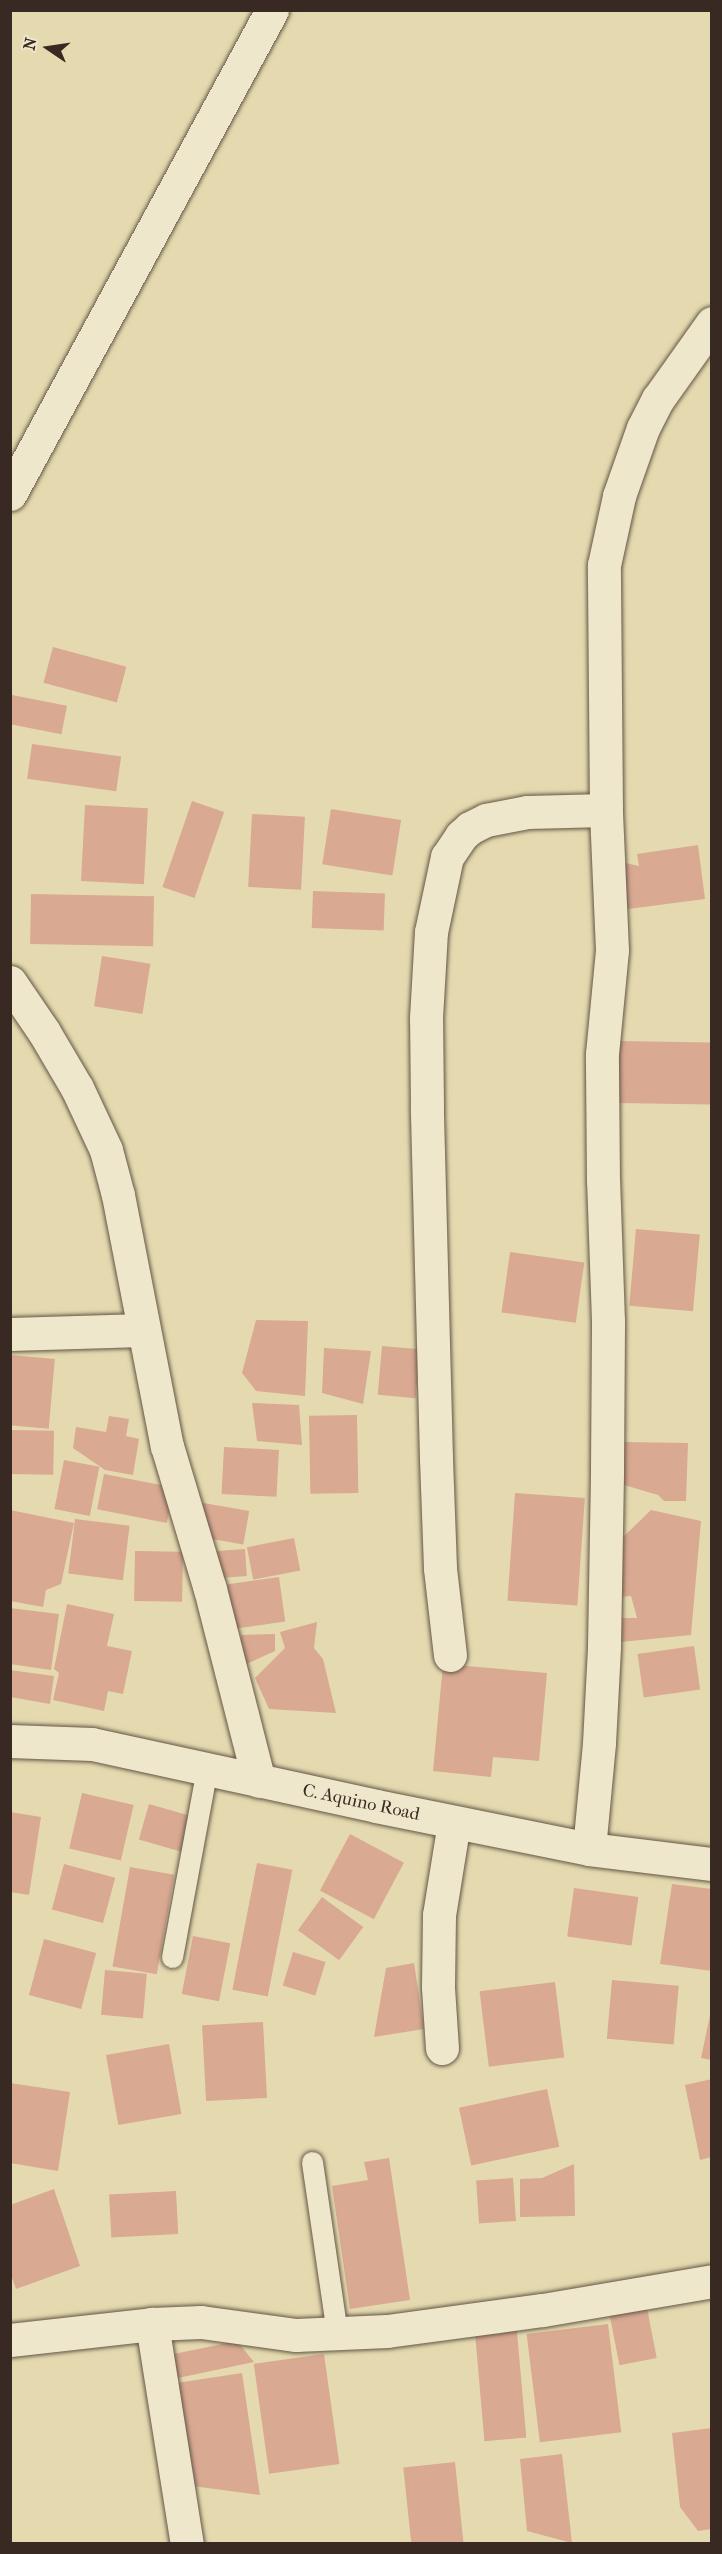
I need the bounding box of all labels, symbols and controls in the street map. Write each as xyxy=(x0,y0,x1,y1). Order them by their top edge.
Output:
north arrow xyxy=(18,18,78,78)
text: N xyxy=(19,36,41,52)
street label: C. Aquino Road xyxy=(300,1780,422,1826)

